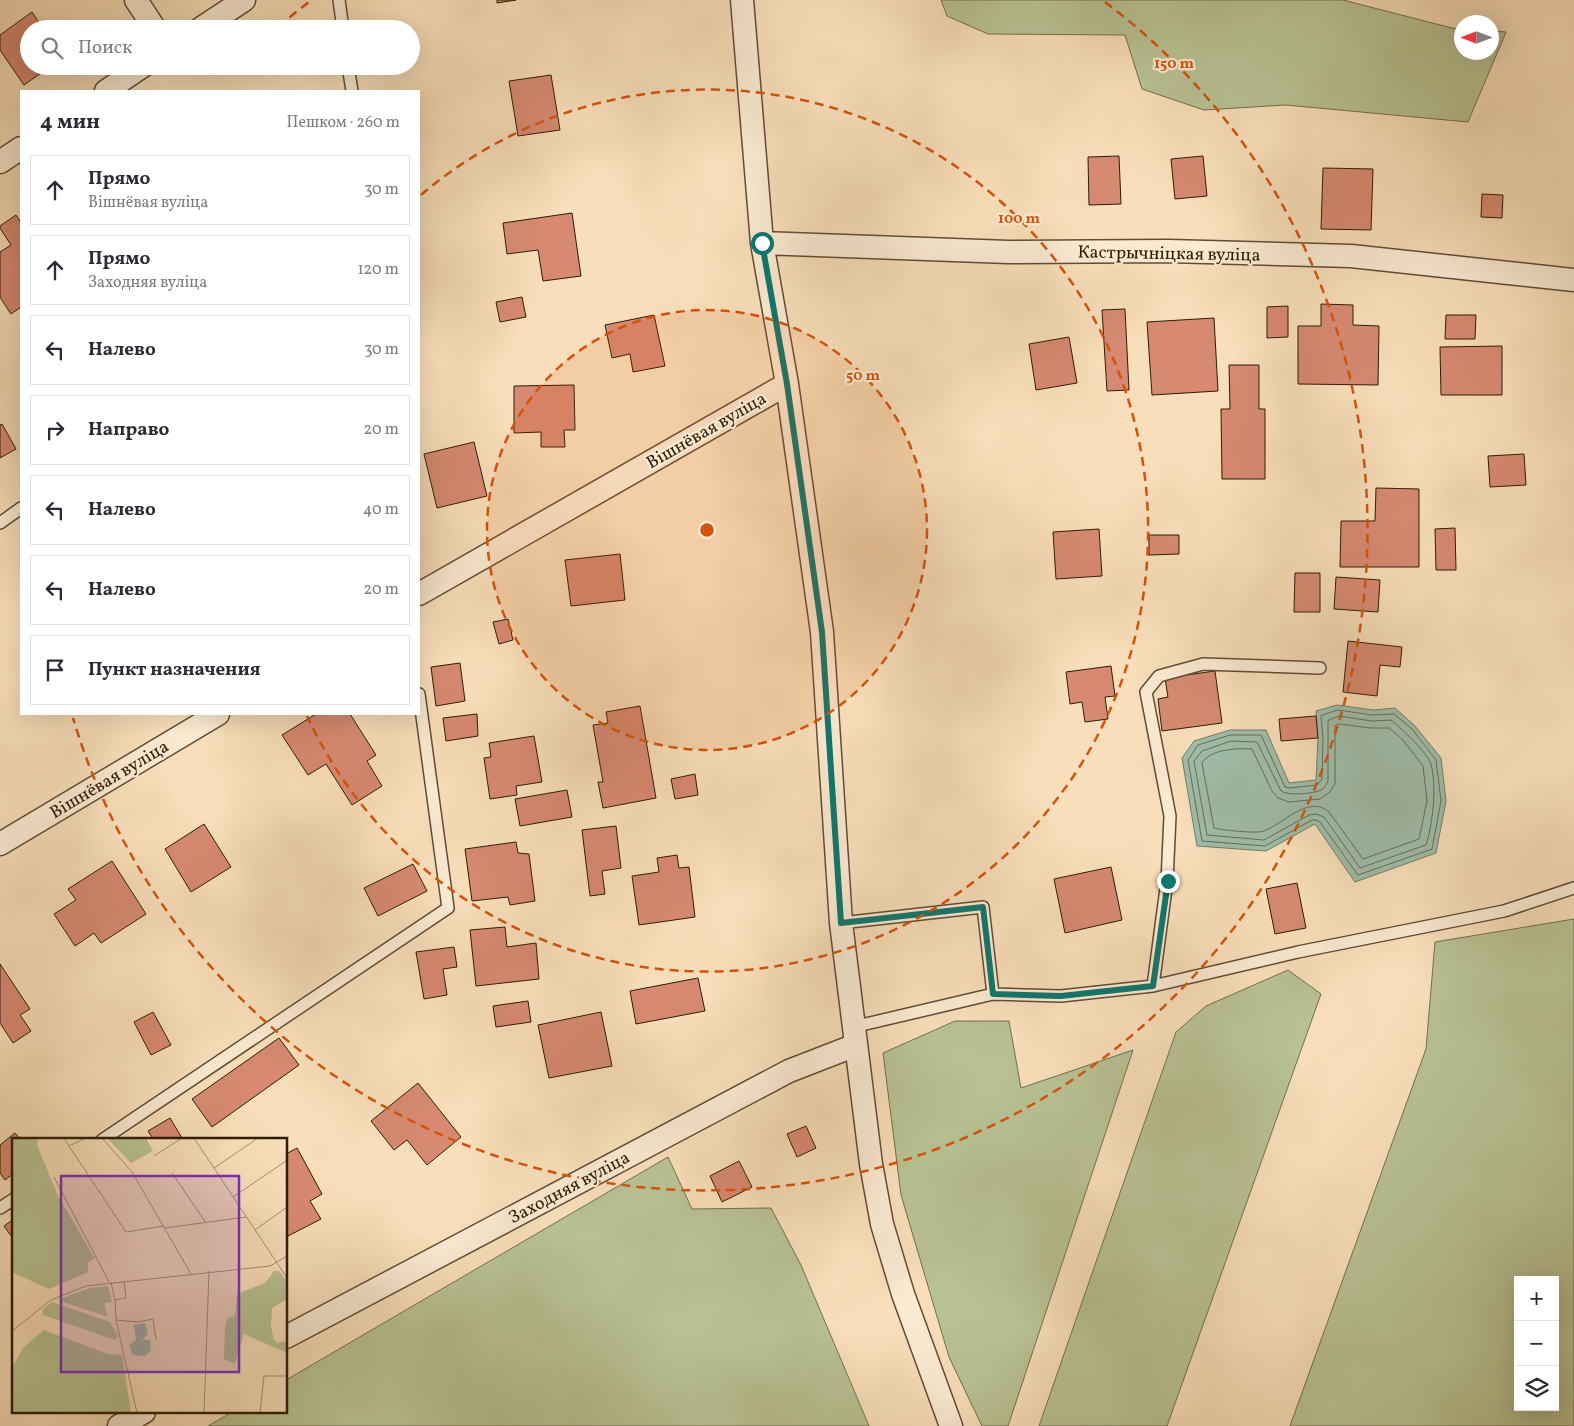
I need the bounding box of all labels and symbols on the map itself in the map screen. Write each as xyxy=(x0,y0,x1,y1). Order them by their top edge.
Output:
north arrow xyxy=(1454,15,1499,60)
text: 150 m xyxy=(1154,54,1194,75)
text: 100 m xyxy=(998,209,1041,230)
route start xyxy=(751,232,774,255)
street label: Кастрычніцкая вуліца xyxy=(1077,240,1261,269)
text: 50 m xyxy=(846,366,880,387)
street label: Вішнёвая вуліца xyxy=(642,387,772,476)
centre of rings xyxy=(698,521,716,539)
street label: Вішнёвая вуліца xyxy=(45,735,174,826)
route end xyxy=(1157,870,1180,893)
inset map xyxy=(12,1138,288,1414)
street label: Заходняя вуліца xyxy=(505,1146,635,1231)

